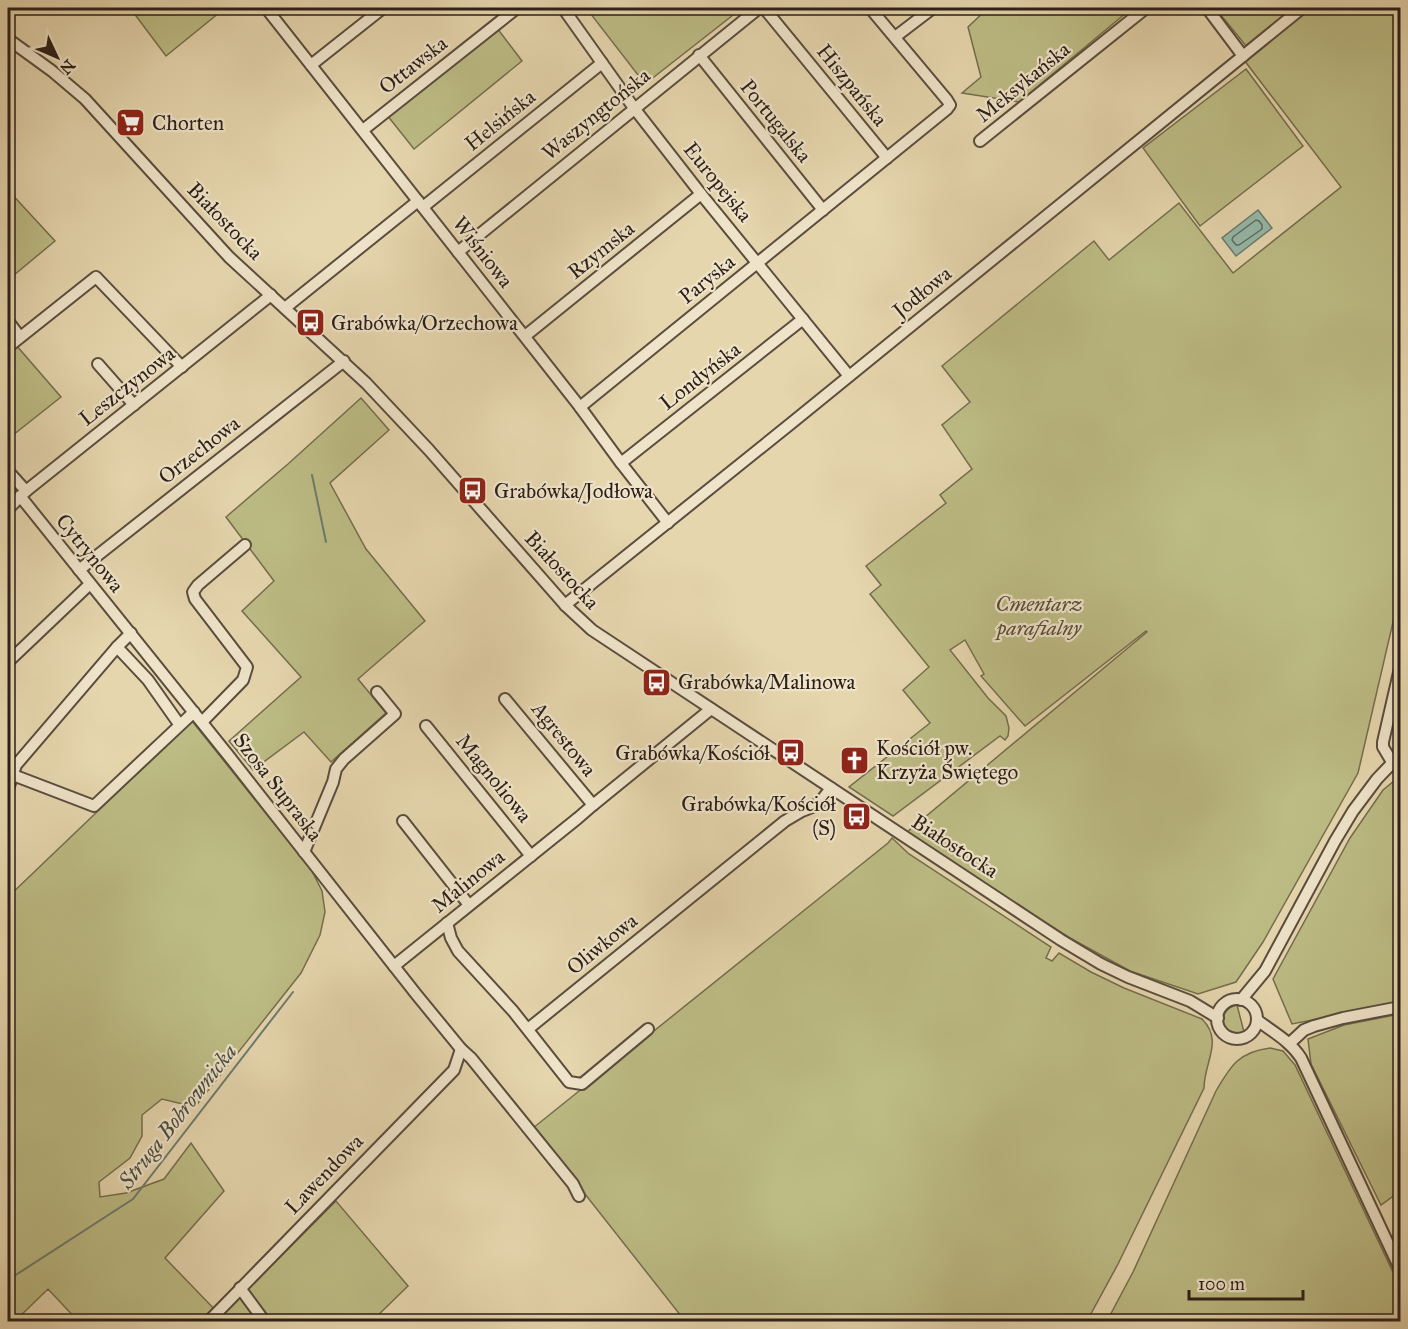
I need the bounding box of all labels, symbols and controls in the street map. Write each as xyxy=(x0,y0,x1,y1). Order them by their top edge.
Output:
north arrow xyxy=(27,27,87,87)
street label: Ottawska xyxy=(374,30,452,100)
street label: Meksykańska xyxy=(971,36,1075,128)
street label: Hiszpańska xyxy=(811,39,893,131)
text: N xyxy=(56,56,79,79)
street label: Waszyngtońska xyxy=(537,62,656,166)
street label: Portugalska xyxy=(735,74,817,168)
street label: Helsińska xyxy=(459,84,541,156)
supermarket icon: Chorten xyxy=(115,107,147,139)
place label: Chorten xyxy=(152,110,224,136)
street label: Europejska xyxy=(678,137,758,227)
street label: Białostocka xyxy=(182,177,269,265)
street label: Wiśniowa xyxy=(447,211,519,293)
street label: Rzymska xyxy=(562,215,640,285)
street label: Paryska xyxy=(674,249,740,309)
street label: Jodłowa xyxy=(886,260,957,325)
bus stop icon: Grabówka/Orzechowa xyxy=(294,307,326,339)
place label: Grabówka/Orzechowa xyxy=(331,310,518,336)
street label: Londyńska xyxy=(654,336,746,416)
street label: Leszczynowa xyxy=(74,340,180,432)
street label: Orzechowa xyxy=(153,410,245,490)
bus stop icon: Grabówka/Jodłowa xyxy=(457,475,489,507)
place label: Grabówka/Jodłowa xyxy=(494,478,653,504)
street label: Cytrynowa xyxy=(50,508,130,598)
street label: Białostocka xyxy=(519,525,605,615)
park label: Cmentarz parafialny xyxy=(994,591,1082,641)
bus stop icon: Grabówka/Malinowa xyxy=(641,666,673,698)
place label: Grabówka/Malinowa xyxy=(678,669,855,695)
street label: Agrestowa xyxy=(525,696,602,782)
street label: Szosa Supraska xyxy=(228,728,328,846)
street label: Magnoliowa xyxy=(450,728,538,828)
place label: Kościół pw. Krzyża Świętego xyxy=(876,735,1018,785)
bus stop icon: Grabówka/Kościół xyxy=(775,737,807,769)
place label: Grabówka/Kościół xyxy=(615,740,770,766)
church icon: Kościół pw. Krzyża Świętego xyxy=(839,744,871,776)
place label: Grabówka/Kościół (S) xyxy=(681,791,836,841)
bus stop icon: Grabówka/Kościół (S) xyxy=(841,800,873,832)
street label: Białostocka xyxy=(907,808,1003,884)
street label: Malinowa xyxy=(426,844,510,918)
street label: Oliwkowa xyxy=(561,908,643,980)
water label: Struga Bobrownicka xyxy=(112,1038,242,1195)
street label: Lawendowa xyxy=(279,1128,369,1220)
scale bar xyxy=(1189,1263,1303,1301)
text: 100 m xyxy=(1198,1273,1245,1295)

